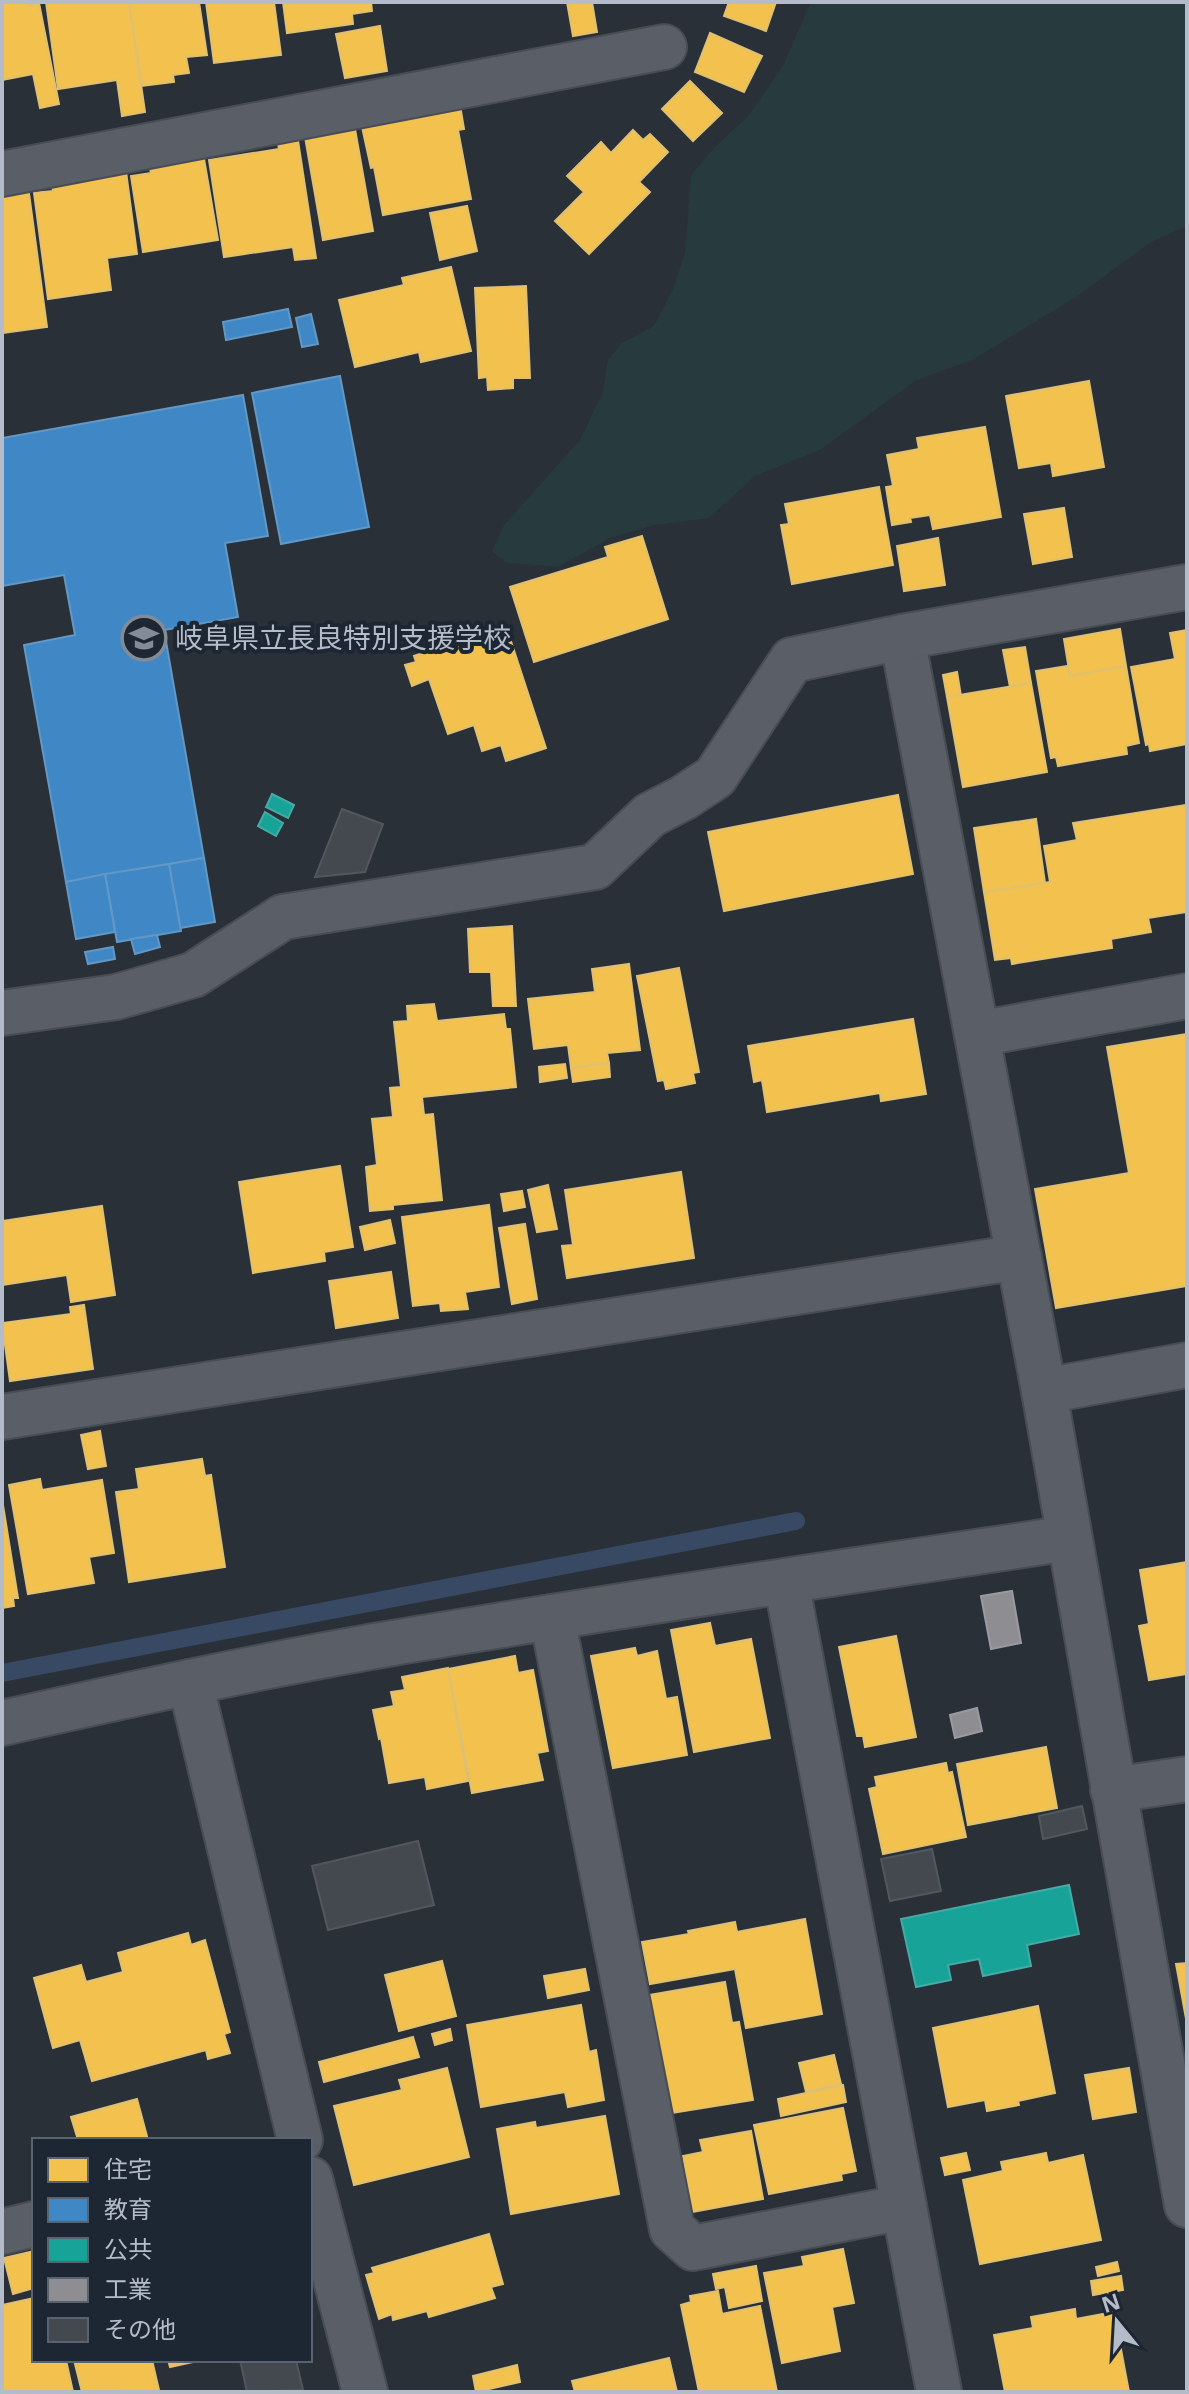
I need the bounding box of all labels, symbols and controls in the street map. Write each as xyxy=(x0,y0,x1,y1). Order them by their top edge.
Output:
school or university icon: 岐阜県立長良特別支援学校 xyxy=(120,614,168,662)
place label: 岐阜県立長良特別支援学校 xyxy=(175,618,511,656)
legend xyxy=(32,2138,312,2362)
text: 住宅 xyxy=(104,2152,152,2185)
text: 教育 xyxy=(104,2192,152,2225)
text: 公共 xyxy=(104,2232,152,2265)
text: 工業 xyxy=(104,2272,152,2305)
north arrow xyxy=(1077,2282,1157,2362)
text: N xyxy=(1097,2285,1124,2319)
text: その他 xyxy=(104,2312,176,2345)

